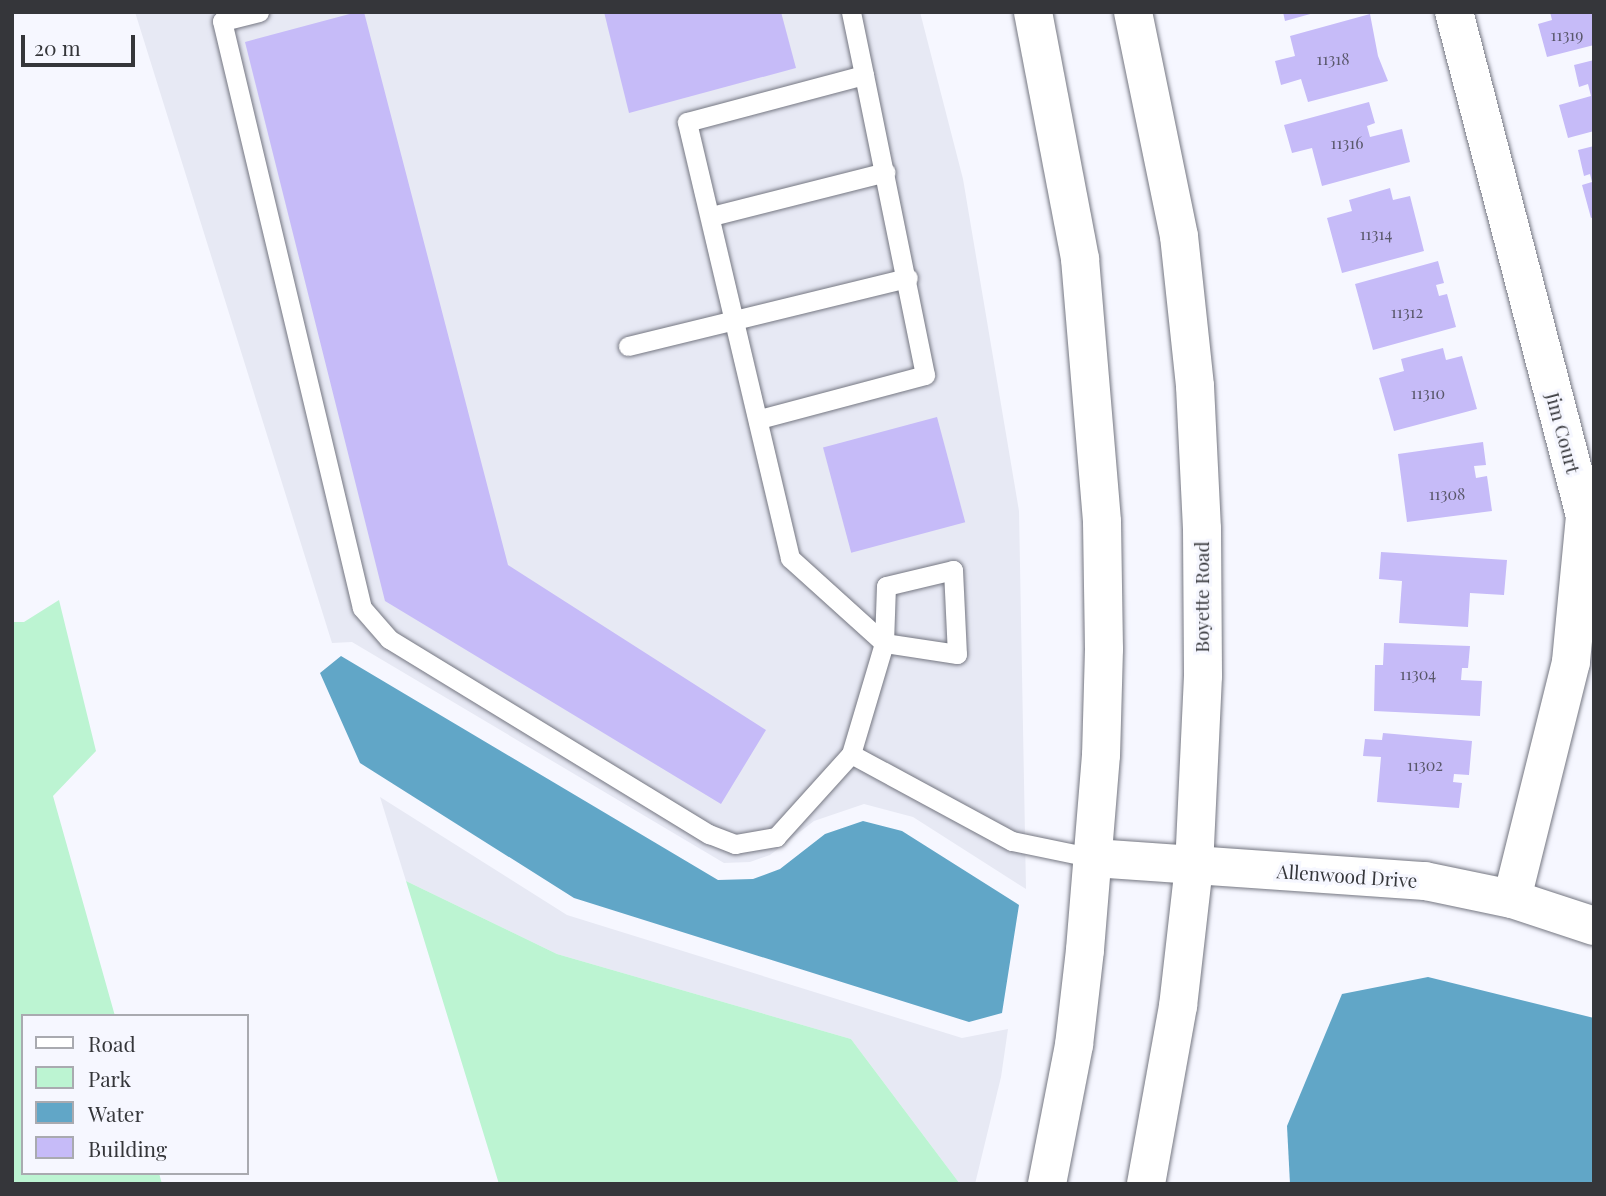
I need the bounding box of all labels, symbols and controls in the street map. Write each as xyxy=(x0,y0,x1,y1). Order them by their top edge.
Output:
scale bar xyxy=(24,21,138,65)
house number: 11319 xyxy=(1551,25,1583,45)
text: 20 m xyxy=(34,33,81,61)
house number: 11318 xyxy=(1316,49,1350,69)
house number: 11316 xyxy=(1331,133,1363,153)
house number: 11314 xyxy=(1360,224,1392,244)
house number: 11312 xyxy=(1391,302,1423,322)
house number: 11310 xyxy=(1411,383,1445,403)
street label: Jim Court xyxy=(1541,390,1585,476)
house number: 11308 xyxy=(1429,484,1465,504)
street label: Boyette Road xyxy=(1191,541,1213,653)
house number: 11304 xyxy=(1400,664,1436,684)
house number: 11302 xyxy=(1407,755,1443,775)
street label: Allenwood Drive xyxy=(1276,860,1418,892)
legend xyxy=(21,1014,248,1175)
text: Road xyxy=(88,1029,136,1057)
text: Park xyxy=(88,1064,131,1092)
text: Water xyxy=(88,1099,144,1127)
text: Building xyxy=(88,1134,167,1162)

